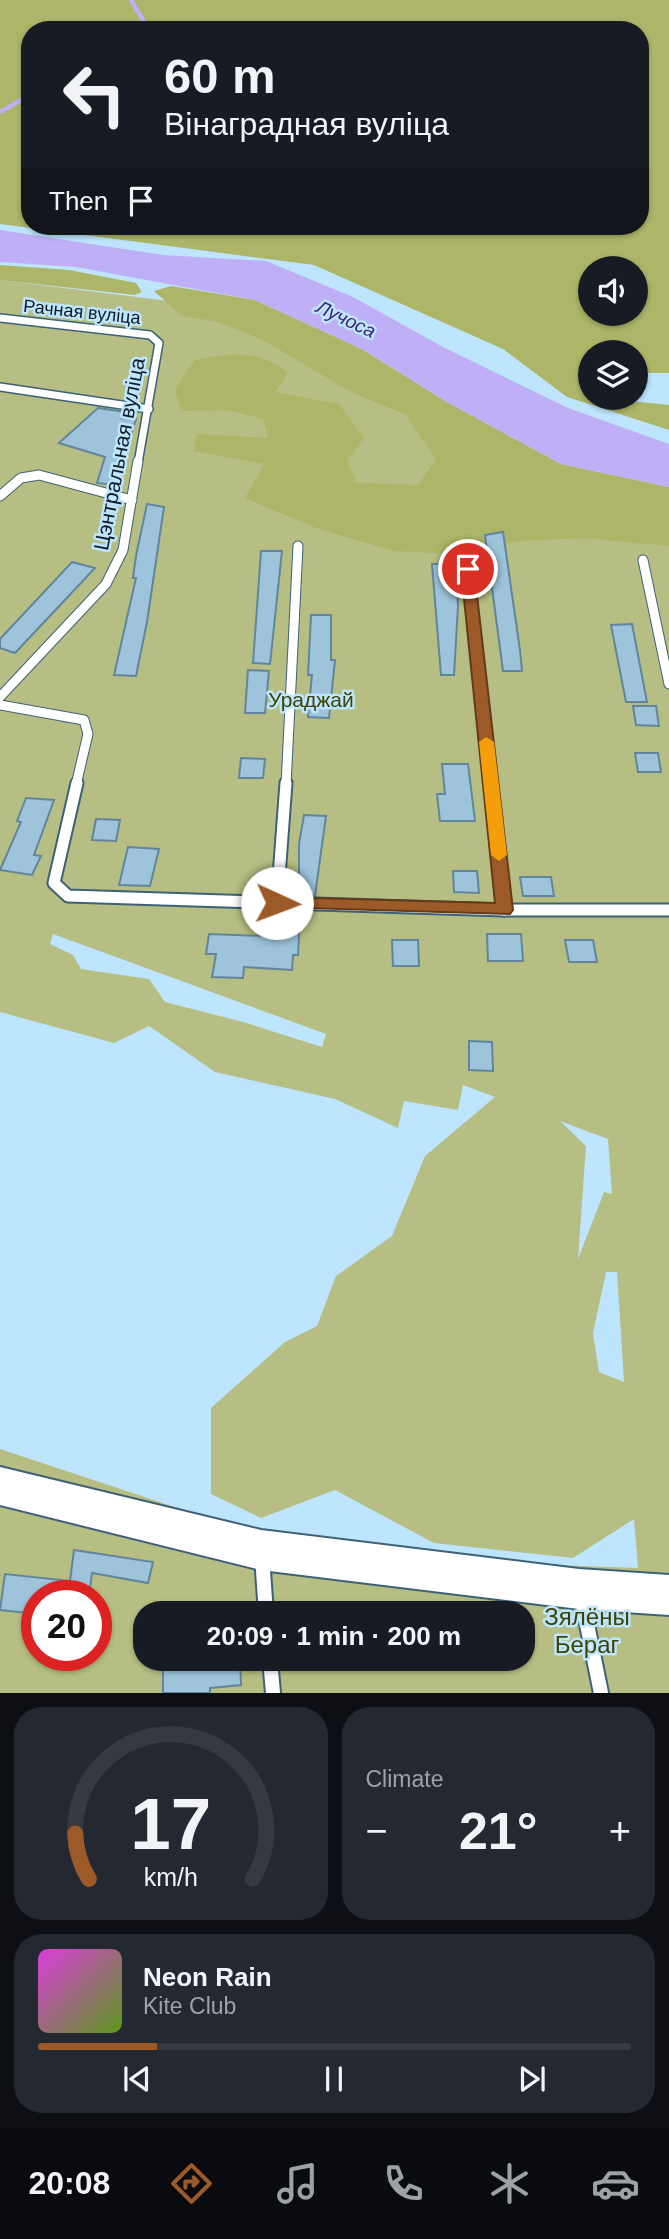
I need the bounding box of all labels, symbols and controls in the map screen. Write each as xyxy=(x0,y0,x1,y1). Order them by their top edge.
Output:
icon: left xyxy=(49,49,140,140)
text: 60 m xyxy=(164,49,276,103)
text: Вінаградная вуліца xyxy=(164,106,449,142)
icon: arrive xyxy=(122,182,160,220)
text: Then xyxy=(49,186,108,216)
map controls xyxy=(578,256,648,410)
button: sound xyxy=(578,256,648,326)
water label: Лучоса xyxy=(311,295,379,342)
street label: Рачная вуліца xyxy=(22,296,143,328)
button: layers xyxy=(578,340,648,410)
street label: Цэнтральная вуліца xyxy=(89,355,149,552)
pin xyxy=(438,539,498,599)
icon: arrive xyxy=(449,550,487,588)
park label: Ураджай xyxy=(268,688,354,711)
position arrow xyxy=(240,866,314,940)
speed limit sign: 20 xyxy=(21,1580,112,1671)
park label: Зялёны Бераг xyxy=(544,1603,630,1658)
text: 20:09 · 1 min · 200 m xyxy=(207,1621,461,1651)
text: Climate xyxy=(366,1766,443,1792)
text: 17 xyxy=(130,1784,211,1865)
text: 21° xyxy=(459,1802,538,1860)
text: − xyxy=(366,1810,388,1852)
text: + xyxy=(609,1810,631,1852)
text: km/h xyxy=(144,1863,198,1891)
text: Neon Rain xyxy=(143,1962,272,1992)
text: Kite Club xyxy=(143,1993,236,2019)
icon: previous xyxy=(118,2060,156,2098)
icon: pause xyxy=(315,2060,353,2098)
icon: next xyxy=(513,2060,551,2098)
icon: directions xyxy=(167,2159,216,2208)
icon: music xyxy=(273,2159,322,2208)
icon: phone xyxy=(379,2159,428,2208)
icon: climate xyxy=(485,2159,534,2208)
icon: car xyxy=(591,2159,640,2208)
text: 20:08 xyxy=(29,2165,110,2201)

